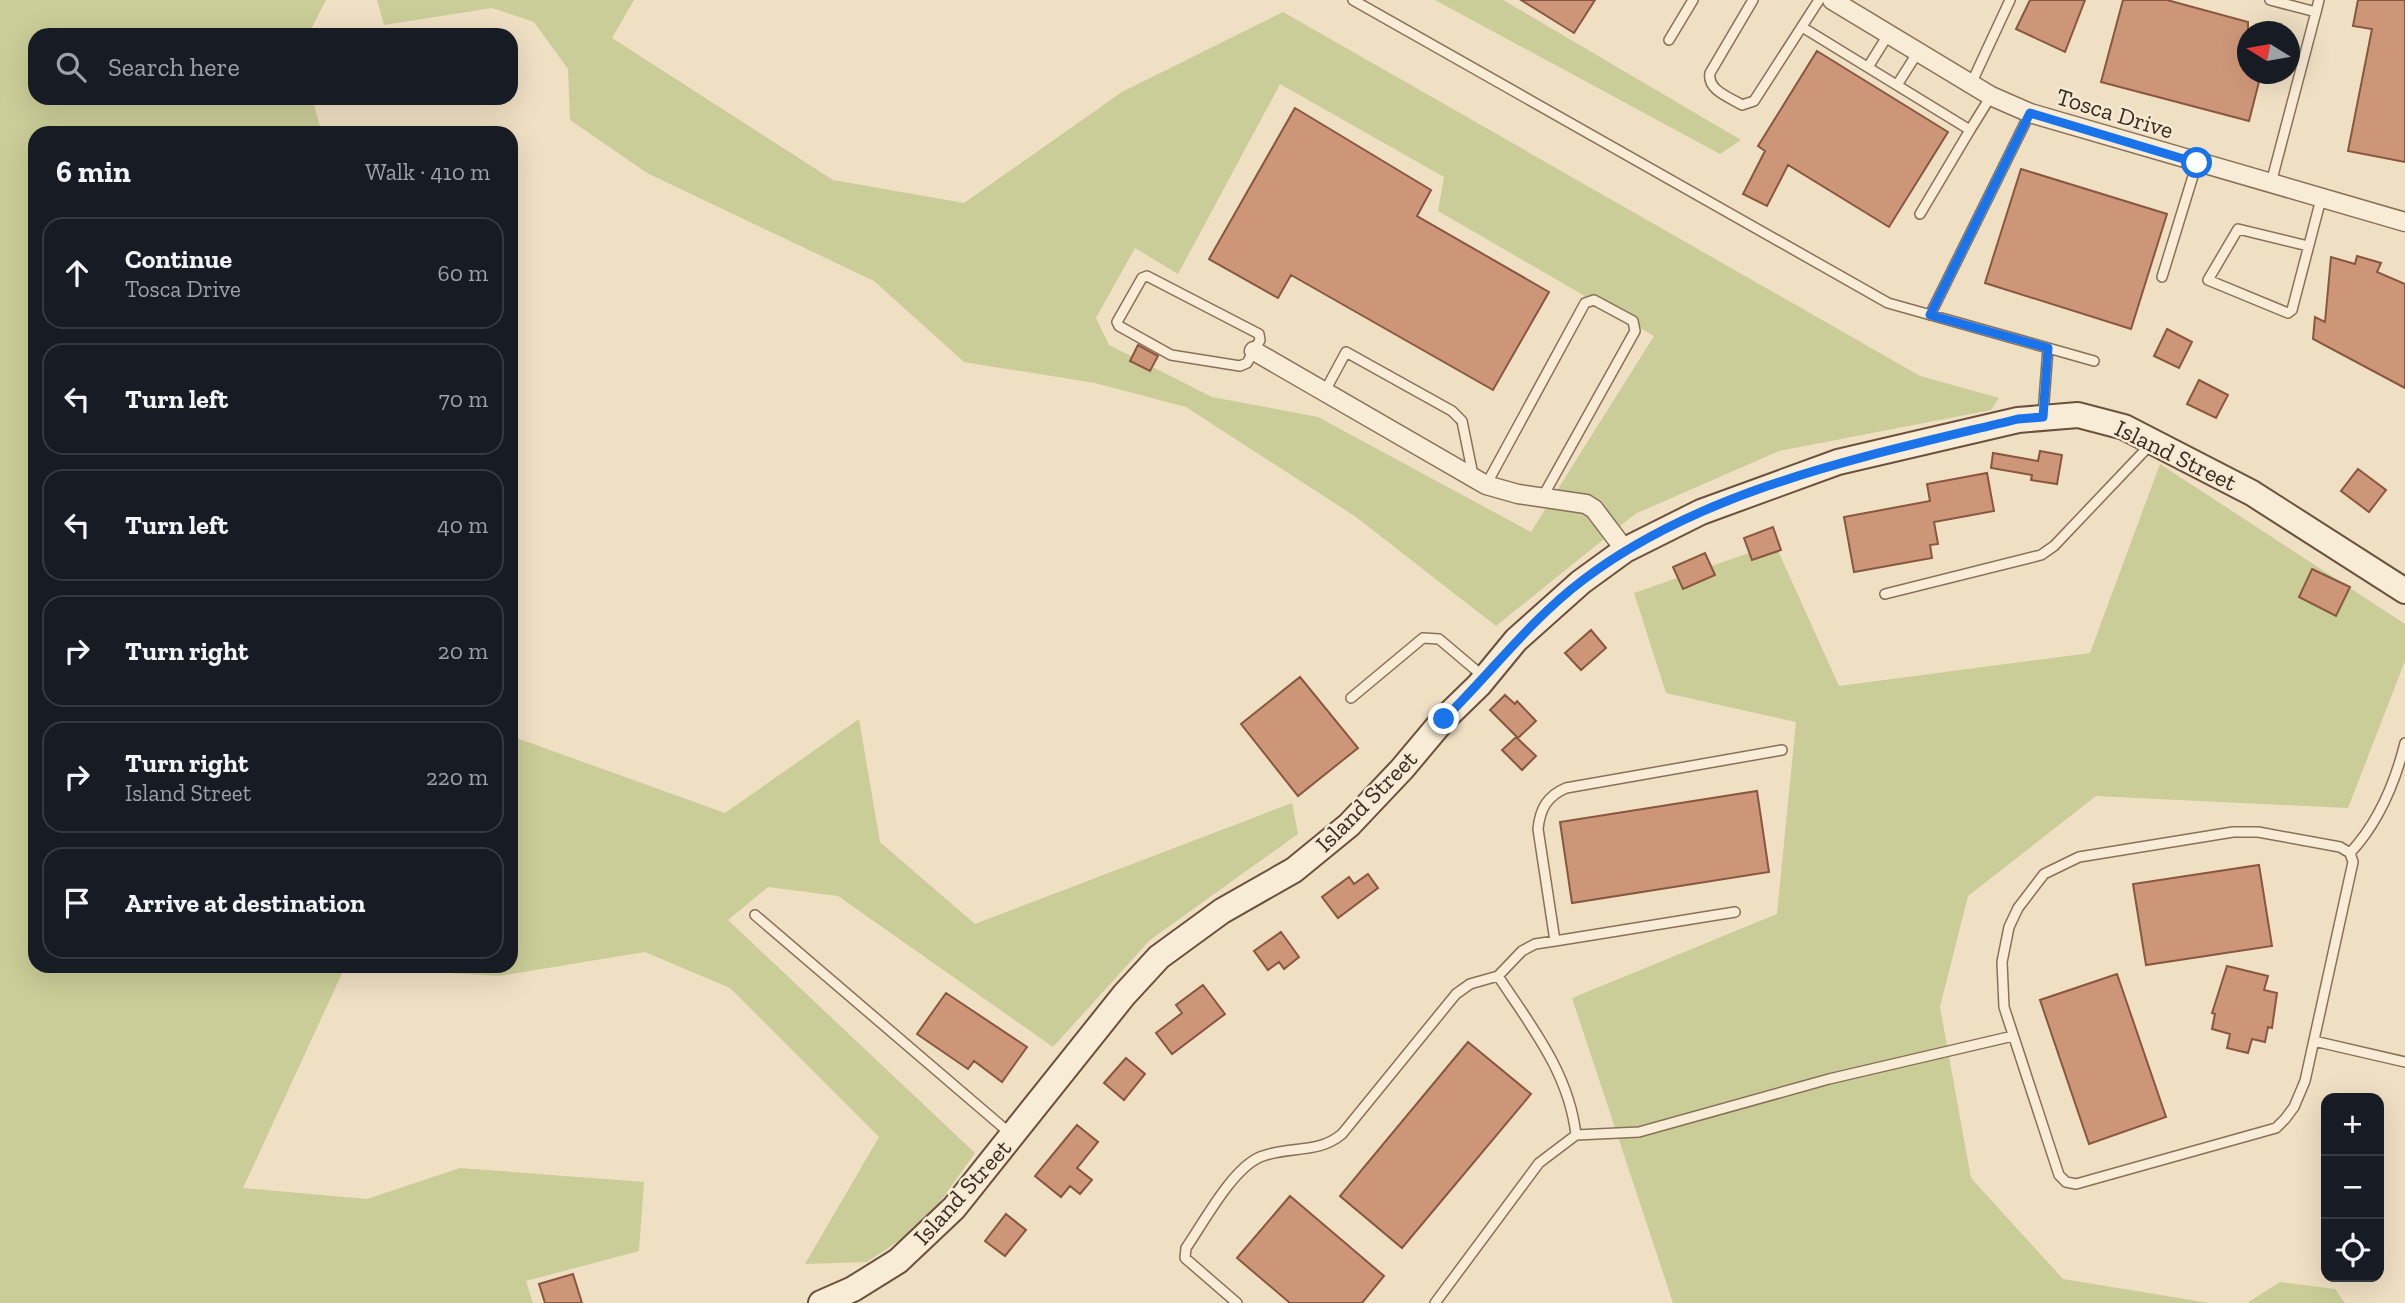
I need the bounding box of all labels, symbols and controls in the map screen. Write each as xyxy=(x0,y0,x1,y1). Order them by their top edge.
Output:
north arrow xyxy=(2237,21,2300,84)
search box xyxy=(28,28,518,105)
icon: search xyxy=(52,48,90,86)
text: Search here xyxy=(108,51,240,83)
street label: Tosca Drive xyxy=(2053,81,2177,145)
route start xyxy=(2181,147,2212,178)
text: 6 min xyxy=(56,154,131,190)
text: Walk · 410 m xyxy=(365,158,490,186)
text: Continue xyxy=(125,243,232,275)
icon: ahead xyxy=(58,254,96,292)
text: 60 m xyxy=(437,259,488,287)
text: Tosca Drive xyxy=(125,275,241,303)
icon: left xyxy=(58,380,96,418)
text: Turn left xyxy=(125,383,228,415)
text: 70 m xyxy=(439,385,488,413)
street label: Island Street xyxy=(2110,413,2242,497)
icon: left xyxy=(58,506,96,544)
text: Turn left xyxy=(125,509,228,541)
text: 40 m xyxy=(437,511,488,539)
icon: right xyxy=(58,632,96,670)
text: Turn right xyxy=(125,635,248,667)
text: 20 m xyxy=(438,637,488,665)
route end xyxy=(1428,703,1459,734)
street label: Island Street xyxy=(1309,744,1423,858)
text: Turn right xyxy=(125,747,248,779)
icon: right xyxy=(58,758,96,796)
text: 220 m xyxy=(426,763,488,791)
text: Island Street xyxy=(125,779,251,807)
icon: arrive xyxy=(58,884,96,922)
text: Arrive at destination xyxy=(125,887,365,919)
map controls xyxy=(2321,1093,2384,1282)
button: + xyxy=(2321,1093,2384,1156)
street label: Island Street xyxy=(907,1133,1017,1251)
button: − xyxy=(2321,1156,2384,1219)
button: locate xyxy=(2321,1219,2384,1282)

